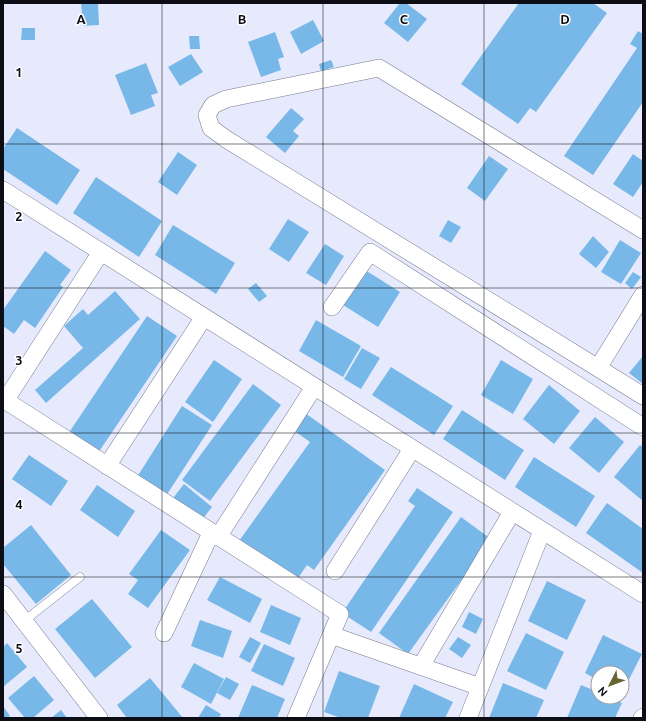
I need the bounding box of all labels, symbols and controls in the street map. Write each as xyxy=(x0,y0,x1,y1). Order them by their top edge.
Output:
text: A xyxy=(76,12,86,26)
text: B xyxy=(238,12,247,26)
text: C xyxy=(400,12,409,26)
text: D xyxy=(560,12,570,26)
text: 1 xyxy=(15,65,23,79)
text: 2 xyxy=(15,209,23,223)
text: 3 xyxy=(15,353,23,367)
text: 4 xyxy=(15,497,23,511)
text: 5 xyxy=(15,641,23,655)
north arrow xyxy=(590,665,630,705)
text: N xyxy=(595,685,610,699)

